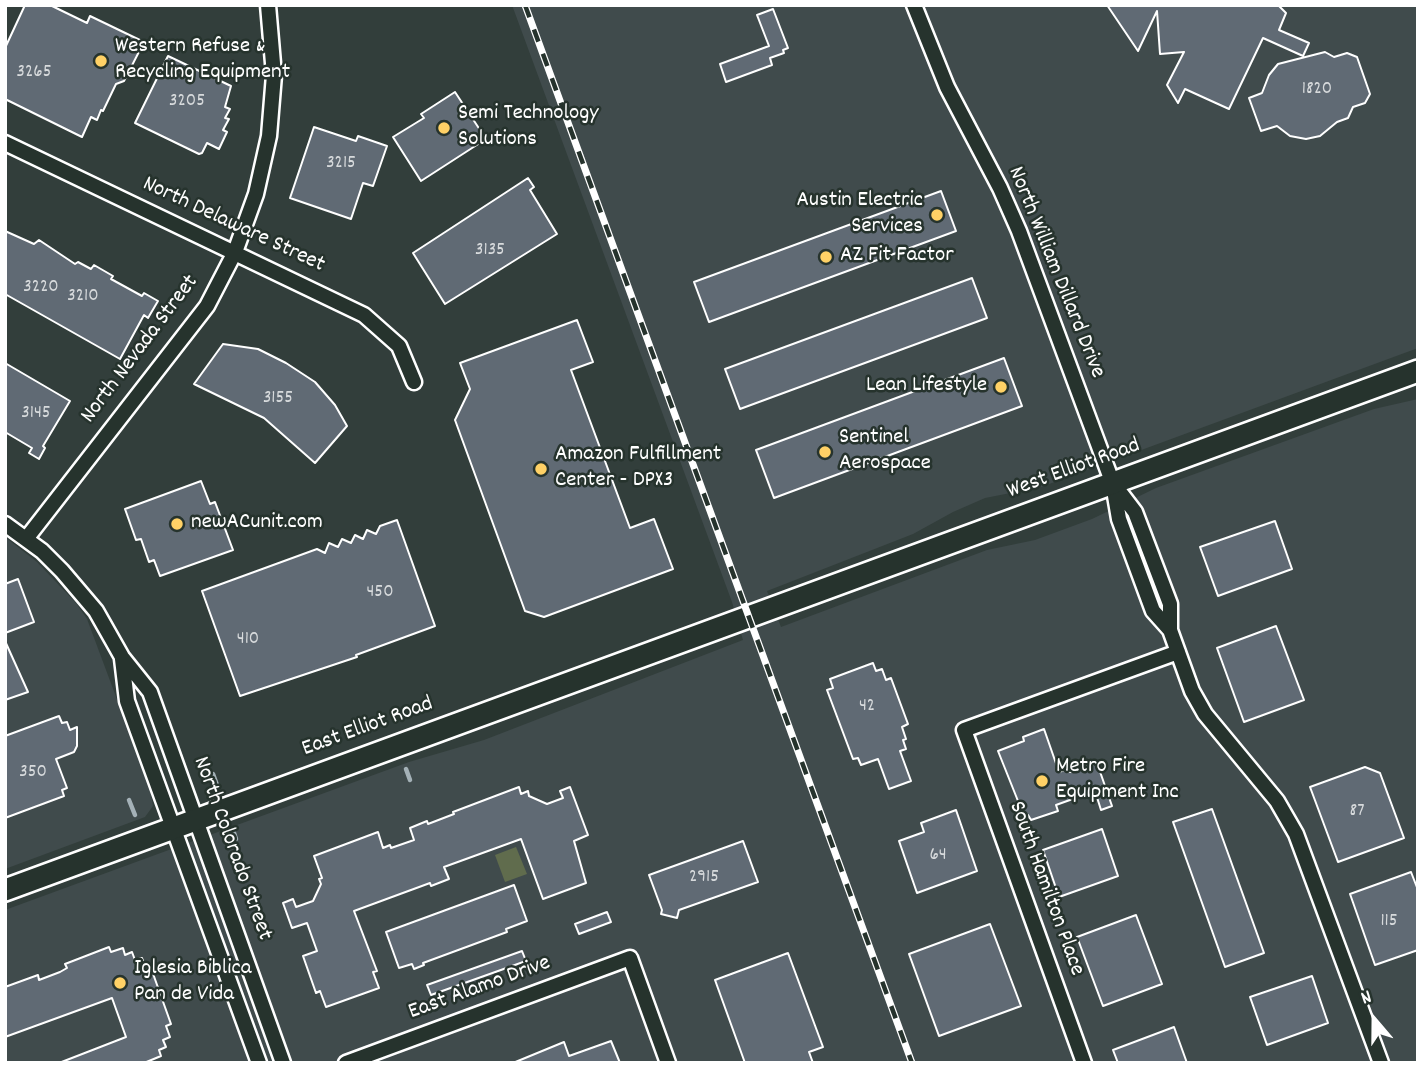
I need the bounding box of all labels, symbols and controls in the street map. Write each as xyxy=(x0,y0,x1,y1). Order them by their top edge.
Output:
place label: Western Refuse & Recycling Equipment xyxy=(115,34,290,88)
marker: Western Refuse & Recycling Equipment xyxy=(93,53,109,69)
house number: 3265 xyxy=(17,62,51,84)
house number: 1820 xyxy=(1302,79,1332,101)
house number: 3205 xyxy=(169,91,205,113)
place label: Semi Technology Solutions xyxy=(458,101,599,155)
marker: Semi Technology Solutions xyxy=(436,120,452,136)
house number: 3215 xyxy=(326,153,356,175)
street label: North William Dillard Drive xyxy=(1000,163,1110,383)
street label: North Delaware Street xyxy=(137,172,329,280)
place label: Austin Electric Services xyxy=(797,188,923,242)
marker: Austin Electric Services xyxy=(929,207,945,223)
house number: 3135 xyxy=(475,240,505,262)
place label: AZ Fit Factor xyxy=(840,243,954,271)
marker: AZ Fit Factor xyxy=(818,249,834,265)
street label: North Nevada Street xyxy=(76,270,206,430)
house number: 3220 xyxy=(23,277,59,299)
house number: 3210 xyxy=(67,286,99,308)
place label: Lean Lifestyle xyxy=(866,373,987,401)
marker: Lean Lifestyle xyxy=(993,379,1009,395)
house number: 3155 xyxy=(263,388,293,410)
house number: 3145 xyxy=(21,403,51,425)
place label: Sentinel Aerospace xyxy=(839,425,931,479)
street label: West Elliot Road xyxy=(1004,433,1144,507)
place label: Amazon Fulfillment Center - DPX3 xyxy=(555,442,721,496)
marker: Sentinel Aerospace xyxy=(817,444,833,460)
marker: Amazon Fulfillment Center - DPX3 xyxy=(533,461,549,477)
place label: newACunit.com xyxy=(191,510,323,538)
marker: newACunit.com xyxy=(169,516,185,532)
house number: 450 xyxy=(366,582,394,604)
house number: 410 xyxy=(237,629,259,651)
street label: East Elliot Road xyxy=(299,692,437,764)
house number: 42 xyxy=(859,696,875,718)
street label: North Colorado Street xyxy=(185,753,277,945)
place label: Metro Fire Equipment Inc xyxy=(1056,754,1179,808)
house number: 350 xyxy=(19,762,47,784)
marker: Metro Fire Equipment Inc xyxy=(1034,773,1050,789)
street label: South Hamilton Place xyxy=(1001,798,1089,980)
house number: 87 xyxy=(1350,801,1364,823)
house number: 64 xyxy=(929,845,947,867)
house number: 2915 xyxy=(689,867,719,889)
house number: 115 xyxy=(1380,911,1398,933)
street label: East Alamo Drive xyxy=(405,951,555,1027)
place label: Iglesia Biblica Pan de Vida xyxy=(134,956,252,1010)
marker: Iglesia Biblica Pan de Vida xyxy=(112,975,128,991)
north arrow xyxy=(1339,984,1409,1054)
text: N xyxy=(1358,985,1376,1013)

